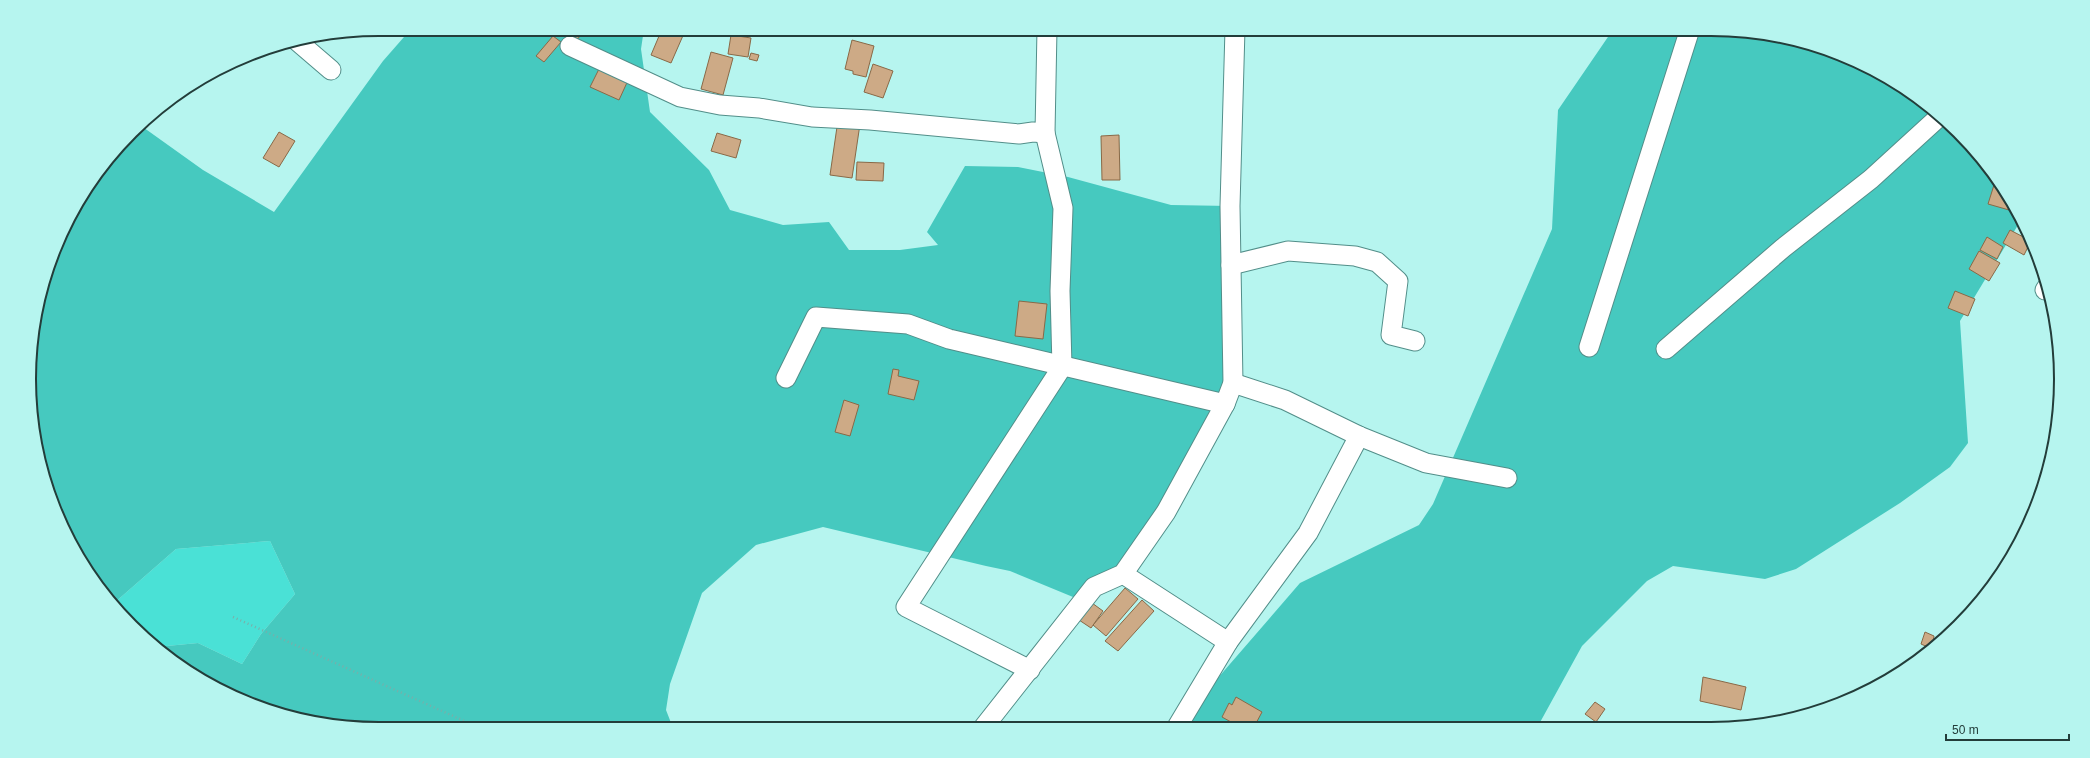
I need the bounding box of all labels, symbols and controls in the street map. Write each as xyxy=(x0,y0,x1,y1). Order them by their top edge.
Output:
scale bar xyxy=(1946,716,2069,742)
text: 50 m xyxy=(1952,723,1979,737)

